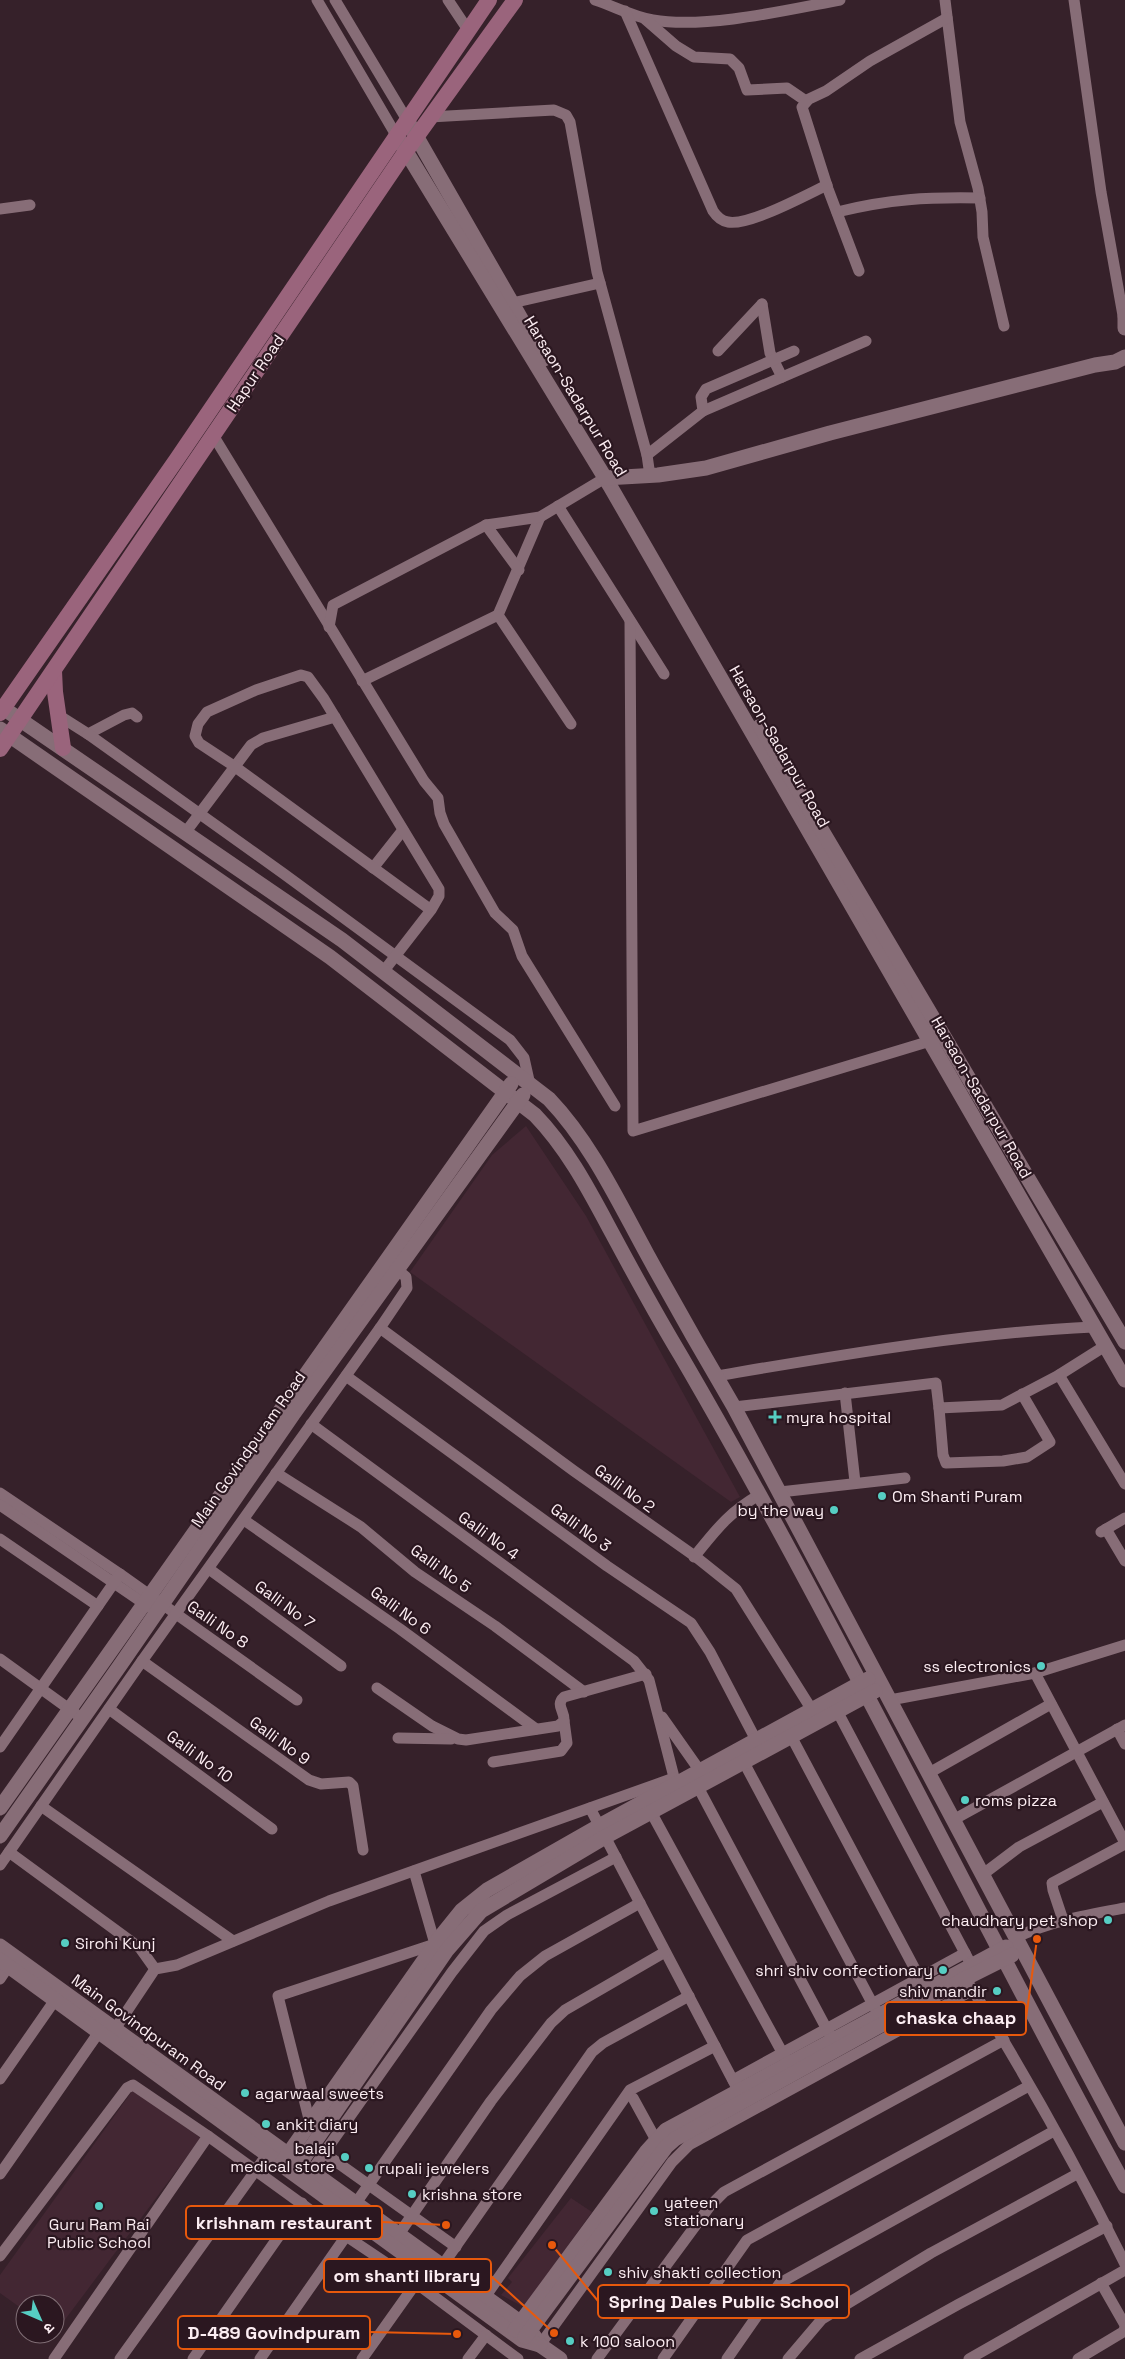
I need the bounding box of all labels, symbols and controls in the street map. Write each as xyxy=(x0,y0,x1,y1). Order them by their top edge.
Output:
street label: Harsaon-Sadarpur Road xyxy=(519,312,632,480)
street label: Hapur Road xyxy=(222,330,289,416)
street label: Harsaon-Sadarpur Road xyxy=(725,661,835,831)
street label: Harsaon-Sadarpur Road xyxy=(927,1012,1037,1182)
street label: Main Govindpuram Road xyxy=(187,1367,310,1531)
place label: myra hospital xyxy=(786,1407,891,1428)
marker: myra hospital xyxy=(768,1410,782,1424)
street label: Galli No 2 xyxy=(590,1459,659,1517)
place label: Om Shanti Puram xyxy=(892,1486,1023,1507)
marker: Om Shanti Puram xyxy=(876,1490,888,1502)
street label: Galli No 3 xyxy=(546,1498,615,1556)
place label: by the way xyxy=(738,1500,824,1521)
marker: by the way xyxy=(828,1504,840,1516)
street label: Galli No 4 xyxy=(454,1506,523,1565)
street label: Galli No 5 xyxy=(406,1539,475,1597)
street label: Galli No 7 xyxy=(251,1576,319,1633)
street label: Galli No 6 xyxy=(366,1581,435,1639)
street label: Galli No 8 xyxy=(183,1596,253,1653)
place label: ss electronics xyxy=(923,1656,1031,1677)
marker: ss electronics xyxy=(1035,1660,1047,1672)
street label: Galli No 9 xyxy=(245,1711,314,1769)
street label: Galli No 10 xyxy=(162,1725,237,1788)
place label: roms pizza xyxy=(975,1790,1057,1811)
marker: roms pizza xyxy=(959,1794,971,1806)
place label: chaudhary pet shop xyxy=(941,1910,1098,1931)
marker: chaudhary pet shop xyxy=(1102,1914,1114,1926)
place label: Sirohi Kunj xyxy=(75,1933,155,1954)
marker: Sirohi Kunj xyxy=(59,1937,71,1949)
place label: shri shiv confectionary xyxy=(755,1960,933,1981)
marker: shri shiv confectionary xyxy=(937,1964,949,1976)
street label: Main Govindpuram Road xyxy=(67,1969,230,2096)
place label: shiv mandir xyxy=(899,1981,987,2002)
marker: shiv mandir xyxy=(991,1985,1003,1997)
callout: chaska chaap xyxy=(885,2002,1026,2035)
text: chaska chaap xyxy=(896,2006,1016,2029)
place label: agarwaal sweets xyxy=(255,2083,384,2104)
marker: agarwaal sweets xyxy=(239,2087,251,2099)
place label: ankit diary xyxy=(276,2114,358,2135)
marker: ankit diary xyxy=(260,2118,272,2130)
place label: balaji medical store xyxy=(230,2138,335,2177)
marker: balaji medical store xyxy=(339,2151,351,2163)
place label: rupali jewelers xyxy=(379,2158,489,2179)
marker: rupali jewelers xyxy=(363,2162,375,2174)
place label: krishna store xyxy=(422,2184,522,2205)
marker: krishna store xyxy=(406,2188,418,2200)
place label: yateen stationary xyxy=(664,2192,744,2231)
marker: Guru Ram Rai Public School xyxy=(93,2200,105,2212)
marker: yateen stationary xyxy=(648,2205,660,2217)
callout: krishnam restaurant xyxy=(186,2206,382,2239)
text: krishnam restaurant xyxy=(196,2211,372,2234)
place label: Guru Ram Rai Public School xyxy=(47,2214,151,2253)
callout: om shanti library xyxy=(324,2259,491,2292)
place label: shiv shakti collection xyxy=(618,2262,781,2283)
text: om shanti library xyxy=(334,2264,480,2287)
marker: shiv shakti collection xyxy=(602,2266,614,2278)
callout: Spring Dales Public School xyxy=(598,2285,849,2318)
text: Spring Dales Public School xyxy=(609,2290,839,2313)
north arrow xyxy=(15,2294,65,2344)
callout: D-489 Govindpuram xyxy=(178,2316,370,2349)
text: उ xyxy=(39,2319,58,2338)
text: D-489 Govindpuram xyxy=(188,2321,360,2344)
place label: k 100 saloon xyxy=(580,2331,675,2352)
marker: k 100 saloon xyxy=(564,2335,576,2347)

